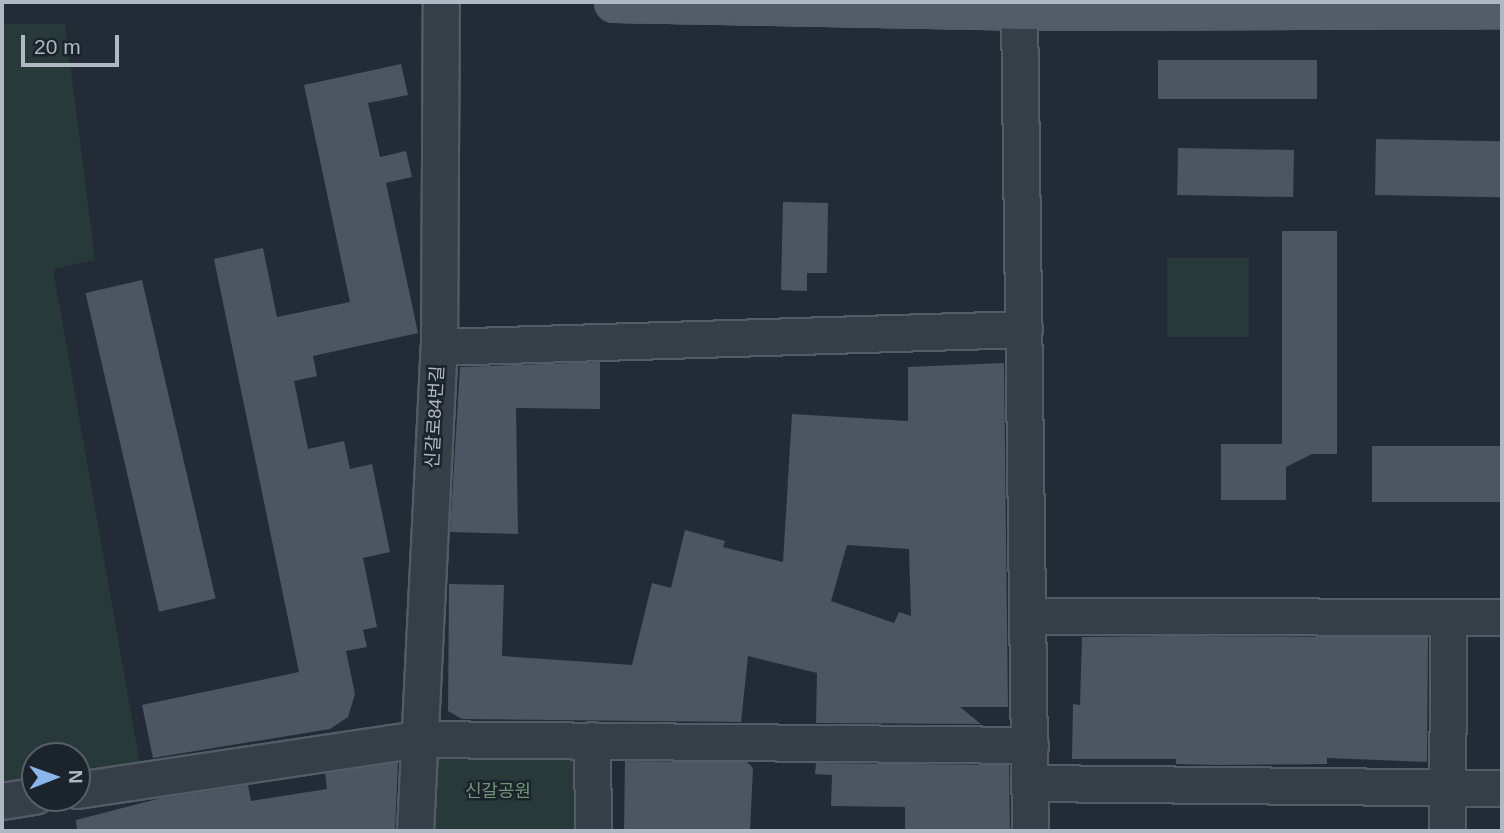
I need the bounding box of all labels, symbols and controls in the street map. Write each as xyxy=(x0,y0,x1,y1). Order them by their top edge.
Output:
scale bar xyxy=(24,21,122,65)
text: 20 m xyxy=(34,35,81,58)
street label: 신갈로84번길 xyxy=(422,365,448,469)
north arrow xyxy=(21,742,91,812)
text: N xyxy=(65,770,86,784)
park label: 신갈공원 xyxy=(465,780,531,802)

